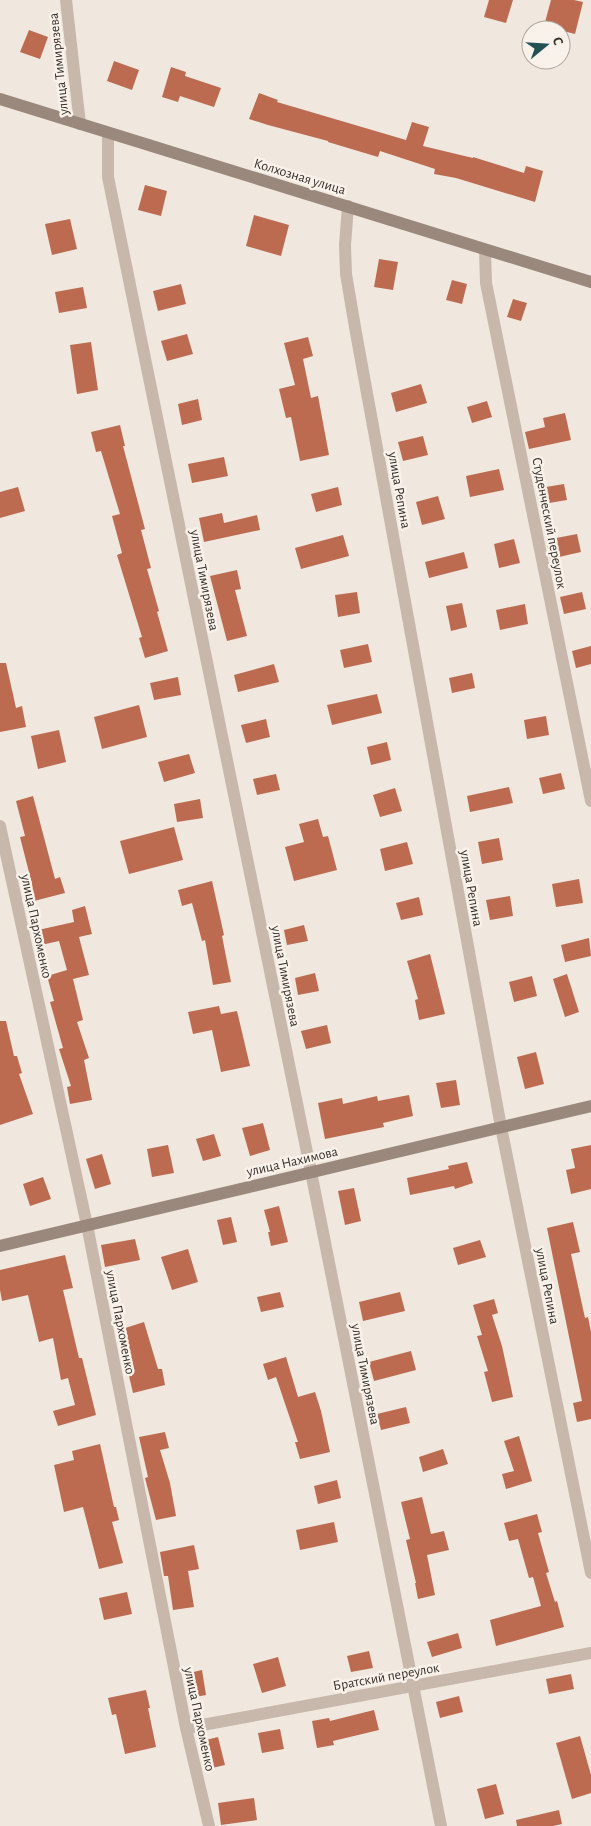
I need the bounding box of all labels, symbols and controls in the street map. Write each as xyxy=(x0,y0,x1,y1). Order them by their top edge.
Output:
street label: улица Тимирязева xyxy=(47,12,71,117)
north arrow xyxy=(521,20,571,70)
text: С xyxy=(550,35,565,47)
street label: Колхозная улица xyxy=(252,156,348,198)
street label: улица Репина xyxy=(385,450,413,530)
street label: Студенческий переулок xyxy=(529,456,569,591)
street label: улица Тимирязева xyxy=(187,527,221,633)
street label: улица Репина xyxy=(457,848,485,928)
street label: улица Пархоменко xyxy=(18,872,54,980)
street label: улица Тимирязева xyxy=(268,923,302,1029)
street label: улица Нахимова xyxy=(244,1145,340,1180)
street label: улица Репина xyxy=(533,1246,561,1326)
street label: улица Пархоменко xyxy=(103,1268,137,1376)
street label: улица Тимирязева xyxy=(348,1321,382,1427)
street label: Братский переулок xyxy=(332,1661,441,1693)
street label: улица Пархоменко xyxy=(181,1665,217,1773)

